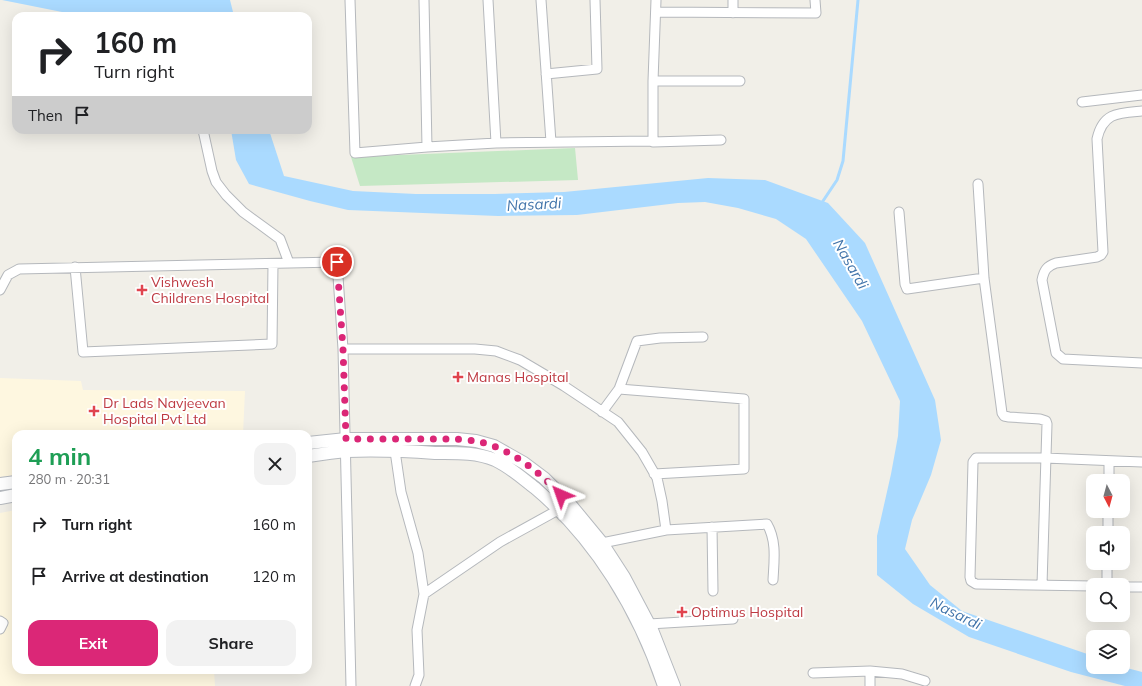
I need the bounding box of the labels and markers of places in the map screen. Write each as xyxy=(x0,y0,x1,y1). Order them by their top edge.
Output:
pin xyxy=(320,245,354,279)
place label: Vishwesh Childrens Hospital xyxy=(151,273,269,307)
marker: Vishwesh Childrens Hospital xyxy=(136,284,148,296)
place label: Manas Hospital xyxy=(467,368,569,386)
marker: Manas Hospital xyxy=(452,371,464,383)
place label: Dr Lads Navjeevan Hospital Pvt Ltd xyxy=(103,394,226,428)
marker: Dr Lads Navjeevan Hospital Pvt Ltd xyxy=(88,405,100,417)
place label: Optimus Hospital xyxy=(691,603,803,621)
marker: Optimus Hospital xyxy=(676,606,688,618)

